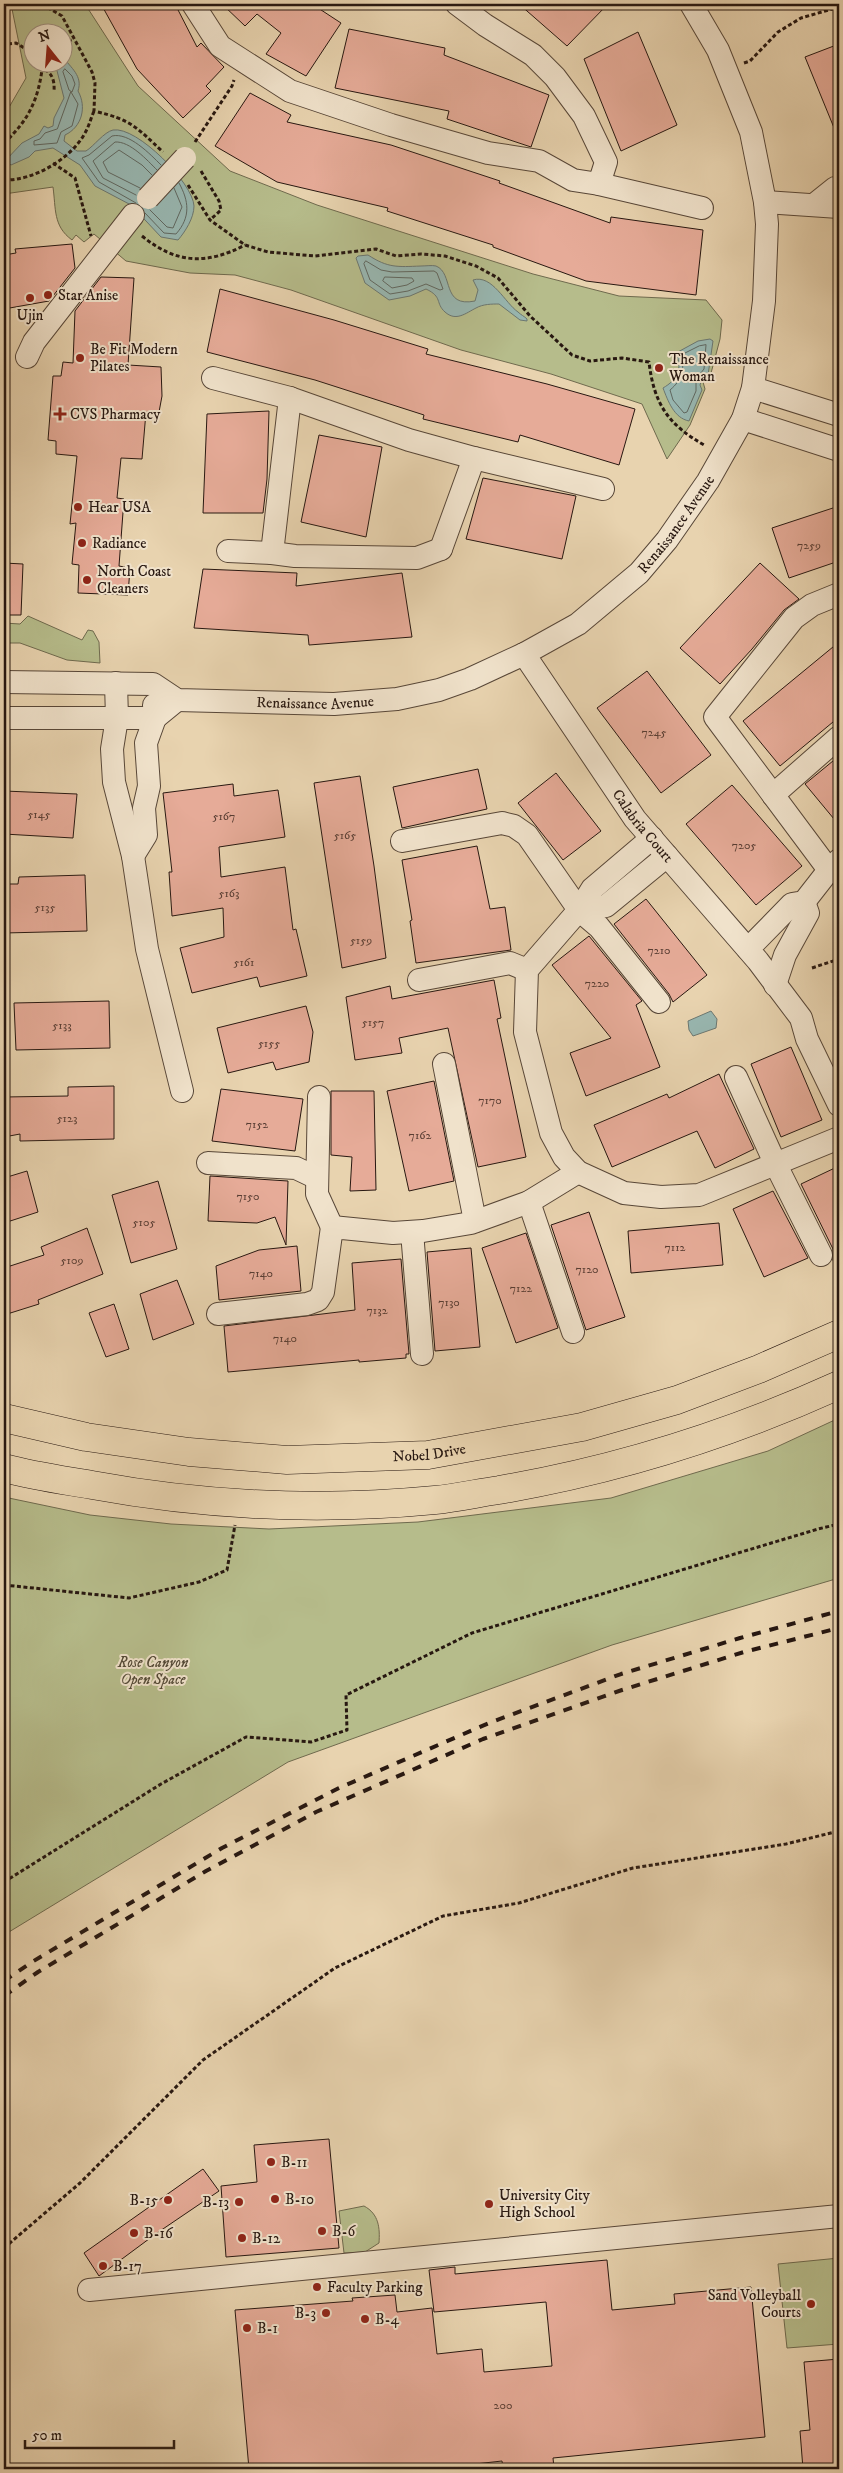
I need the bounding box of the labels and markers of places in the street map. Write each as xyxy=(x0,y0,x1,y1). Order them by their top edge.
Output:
place label: Star Anise xyxy=(58,286,118,305)
marker: Star Anise xyxy=(42,289,54,301)
marker: Ujin xyxy=(24,292,36,304)
place label: Ujin xyxy=(17,306,44,325)
place label: Be Fit Modern Pilates xyxy=(90,340,178,376)
place label: The Renaissance Woman xyxy=(668,350,769,386)
marker: Be Fit Modern Pilates xyxy=(74,352,86,364)
marker: The Renaissance Woman xyxy=(653,362,665,374)
place label: CVS Pharmacy xyxy=(70,405,161,424)
marker: CVS Pharmacy xyxy=(54,408,66,420)
place label: Hear USA xyxy=(88,498,151,517)
marker: Hear USA xyxy=(72,501,84,513)
place label: Radiance xyxy=(92,534,147,553)
marker: Radiance xyxy=(76,537,88,549)
place label: North Coast Cleaners xyxy=(97,562,171,598)
marker: North Coast Cleaners xyxy=(81,574,93,586)
place label: B-11 xyxy=(281,2153,308,2172)
marker: B-11 xyxy=(265,2156,277,2168)
place label: University City High School xyxy=(499,2186,591,2222)
place label: B-10 xyxy=(285,2190,314,2209)
place label: B-15 xyxy=(130,2191,159,2210)
place label: B-13 xyxy=(202,2193,229,2212)
marker: B-10 xyxy=(269,2193,281,2205)
marker: B-15 xyxy=(162,2194,174,2206)
marker: B-13 xyxy=(233,2196,245,2208)
marker: University City High School xyxy=(483,2198,495,2210)
place label: B-6 xyxy=(332,2222,357,2241)
place label: B-16 xyxy=(144,2224,174,2243)
marker: B-6 xyxy=(316,2225,328,2237)
marker: B-16 xyxy=(128,2227,140,2239)
place label: B-12 xyxy=(252,2229,281,2248)
marker: B-12 xyxy=(236,2232,248,2244)
place label: B-17 xyxy=(113,2257,142,2276)
marker: B-17 xyxy=(97,2260,109,2272)
place label: Faculty Parking xyxy=(327,2278,423,2297)
marker: Faculty Parking xyxy=(311,2281,323,2293)
place label: Sand Volleyball Courts xyxy=(708,2286,801,2322)
marker: Sand Volleyball Courts xyxy=(805,2298,817,2310)
place label: B-3 xyxy=(295,2304,316,2323)
marker: B-3 xyxy=(320,2307,332,2319)
place label: B-4 xyxy=(375,2310,400,2329)
marker: B-4 xyxy=(359,2313,371,2325)
place label: B-1 xyxy=(257,2319,278,2338)
marker: B-1 xyxy=(241,2322,253,2334)

